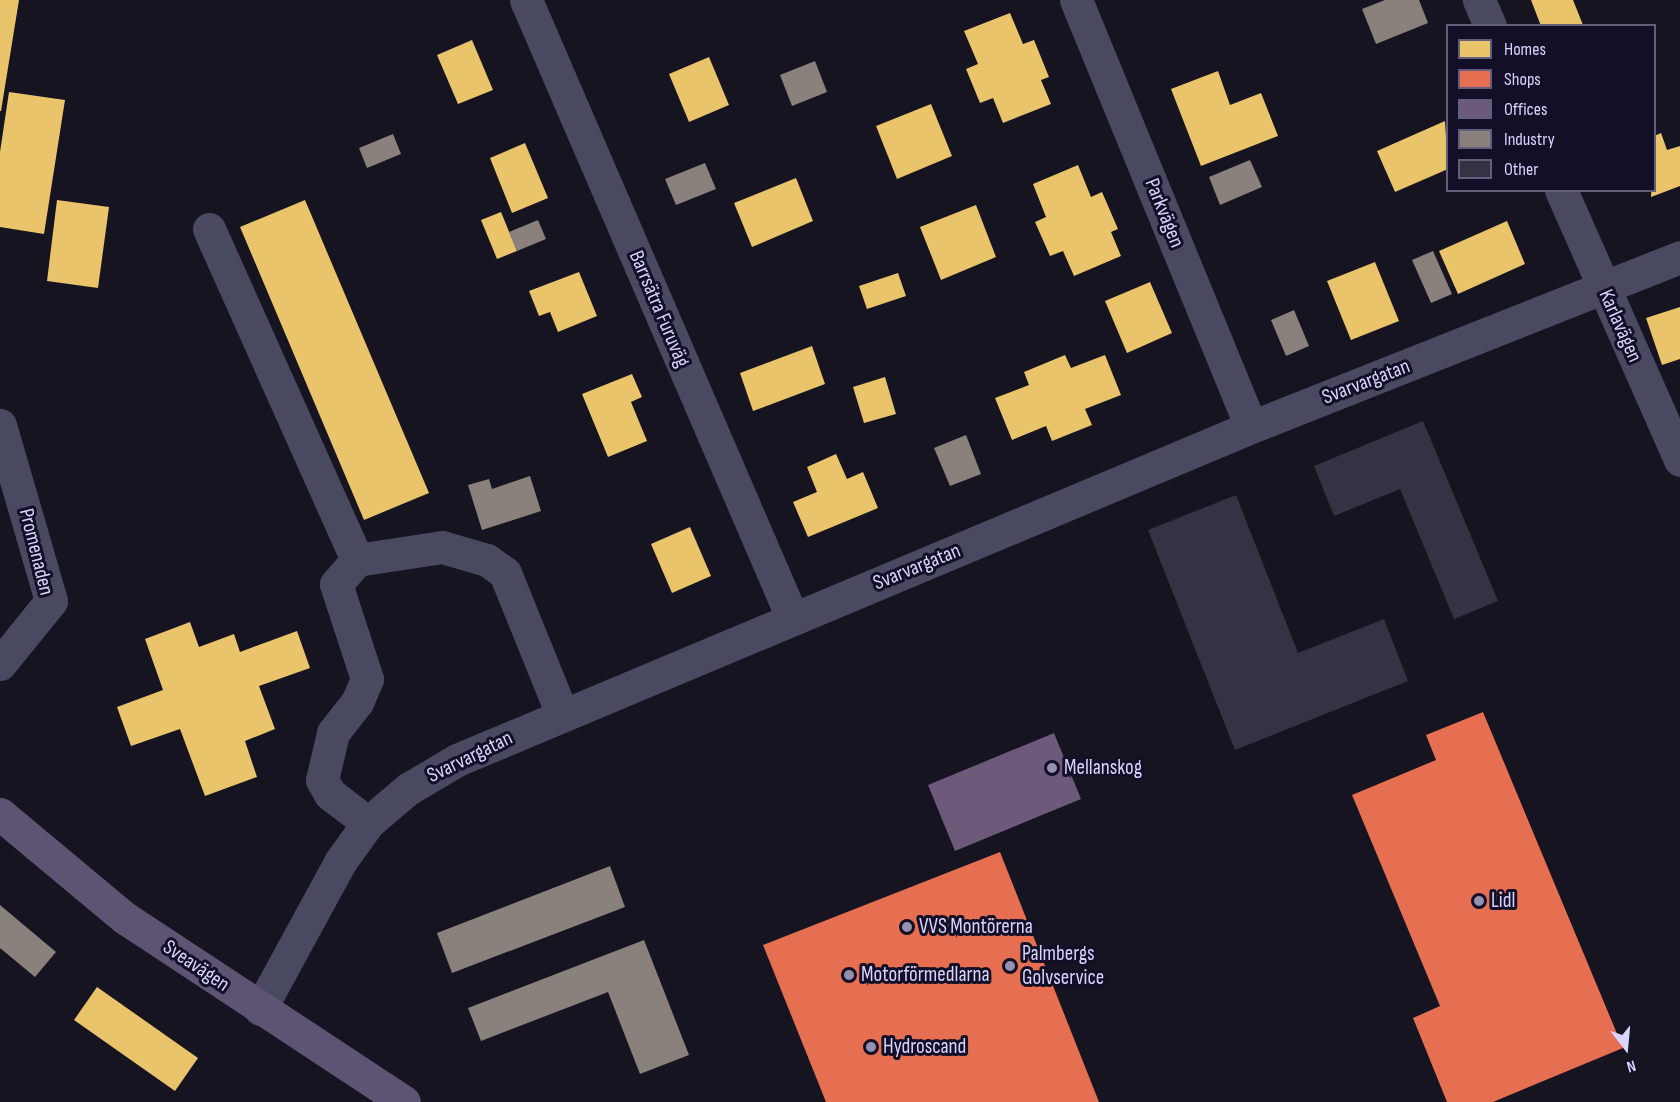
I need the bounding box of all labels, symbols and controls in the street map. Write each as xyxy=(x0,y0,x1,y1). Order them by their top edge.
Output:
legend xyxy=(1446,24,1656,192)
text: Homes xyxy=(1504,39,1546,60)
text: Shops xyxy=(1504,69,1541,90)
text: Offices xyxy=(1504,99,1547,120)
text: Industry xyxy=(1504,129,1555,150)
text: Other xyxy=(1504,159,1538,180)
street label: Parkvägen xyxy=(1139,175,1189,251)
street label: Barrsätra Furuväg xyxy=(623,247,695,371)
street label: Karlavägen xyxy=(1593,286,1647,366)
street label: Svarvargatan xyxy=(1319,354,1413,410)
street label: Promenaden xyxy=(13,506,59,598)
street label: Svarvargatan xyxy=(870,538,964,596)
street label: Svarvargatan xyxy=(423,726,517,788)
place label: Mellanskog xyxy=(1064,755,1142,781)
marker: Mellanskog xyxy=(1045,761,1059,775)
place label: Lidl xyxy=(1491,888,1515,914)
marker: Lidl xyxy=(1472,894,1486,908)
place label: VVS Montörerna xyxy=(919,914,1033,940)
marker: VVS Montörerna xyxy=(900,920,914,934)
street label: Sveavägen xyxy=(158,935,234,997)
place label: Palmbergs Golvservice xyxy=(1022,941,1104,991)
marker: Palmbergs Golvservice xyxy=(1003,959,1017,973)
place label: Motorförmedlarna xyxy=(861,962,990,988)
marker: Motorförmedlarna xyxy=(842,968,856,982)
north arrow xyxy=(1596,1018,1656,1078)
place label: Hydroscand xyxy=(883,1034,966,1060)
marker: Hydroscand xyxy=(864,1040,878,1054)
text: N xyxy=(1624,1055,1638,1076)

